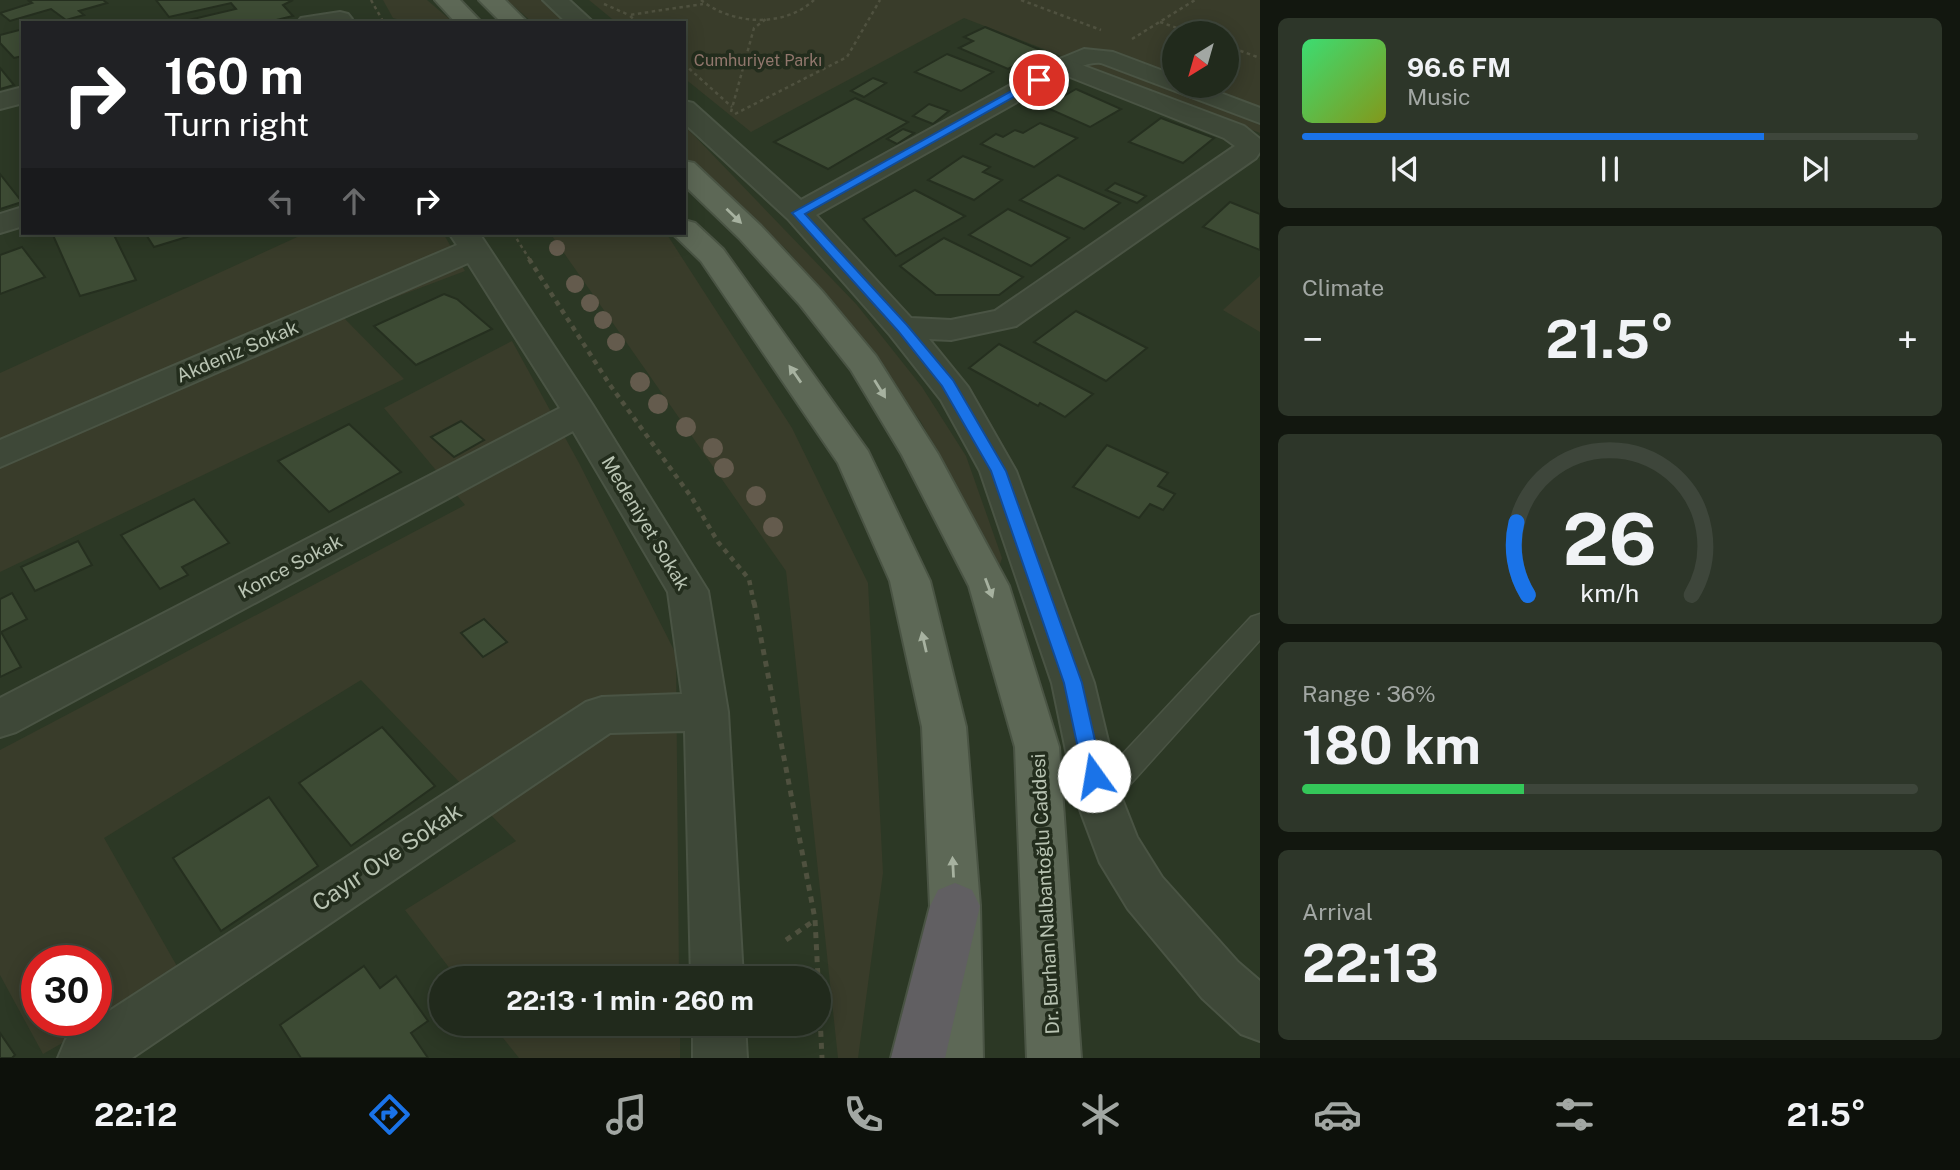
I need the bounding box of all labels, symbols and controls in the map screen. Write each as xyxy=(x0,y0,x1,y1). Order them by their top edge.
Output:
north arrow xyxy=(1162,21,1239,98)
map controls xyxy=(1162,21,1239,98)
text: 160 m xyxy=(164,47,304,105)
icon: right xyxy=(49,49,140,140)
pin xyxy=(1009,50,1069,110)
park label: Cumhuriyet Parkı xyxy=(694,51,822,70)
text: 96.6 FM xyxy=(1407,52,1511,83)
icon: arrive xyxy=(1020,61,1058,99)
text: Music xyxy=(1407,83,1471,110)
text: Turn right xyxy=(164,106,309,143)
icon: previous xyxy=(1386,150,1424,188)
icon: pause xyxy=(1591,150,1629,188)
icon: next xyxy=(1796,150,1834,188)
icon: left xyxy=(262,182,300,220)
icon: ahead xyxy=(335,182,373,220)
icon: right xyxy=(408,182,446,220)
one-way arrow xyxy=(725,207,742,224)
text: Climate xyxy=(1302,274,1384,301)
text: 21.5° xyxy=(1545,309,1675,370)
street label: Akdeniz Sokak xyxy=(173,315,302,387)
text: − xyxy=(1302,317,1323,362)
text: + xyxy=(1897,317,1918,362)
one-way arrow xyxy=(788,365,802,383)
one-way arrow xyxy=(873,380,886,399)
street label: Medeniyet Sokak xyxy=(597,452,695,594)
text: 26 xyxy=(1563,496,1657,581)
street label: Konce Sokak xyxy=(234,529,346,603)
one-way arrow xyxy=(984,578,995,599)
text: km/h xyxy=(1581,578,1639,608)
one-way arrow xyxy=(918,631,929,653)
text: Range · 36% xyxy=(1302,680,1436,707)
text: 180 km xyxy=(1302,715,1481,776)
position arrow xyxy=(1057,739,1131,813)
street label: Dr. Burhan Nalbantoğlu Caddesi xyxy=(1027,753,1063,1035)
street label: Cayır Ove Sokak xyxy=(307,797,466,916)
one-way arrow xyxy=(947,856,958,878)
text: Arrival xyxy=(1302,898,1373,925)
text: 22:13 xyxy=(1302,933,1439,994)
speed limit sign: 30 xyxy=(21,945,112,1036)
text: 22:13 · 1 min · 260 m xyxy=(506,985,754,1016)
icon: directions xyxy=(365,1090,414,1139)
icon: music xyxy=(602,1090,651,1139)
icon: phone xyxy=(839,1090,888,1139)
icon: climate xyxy=(1076,1090,1125,1139)
icon: car xyxy=(1313,1090,1362,1139)
icon: filters xyxy=(1550,1090,1599,1139)
text: 22:12 xyxy=(94,1096,177,1133)
text: 21.5° xyxy=(1787,1096,1866,1133)

